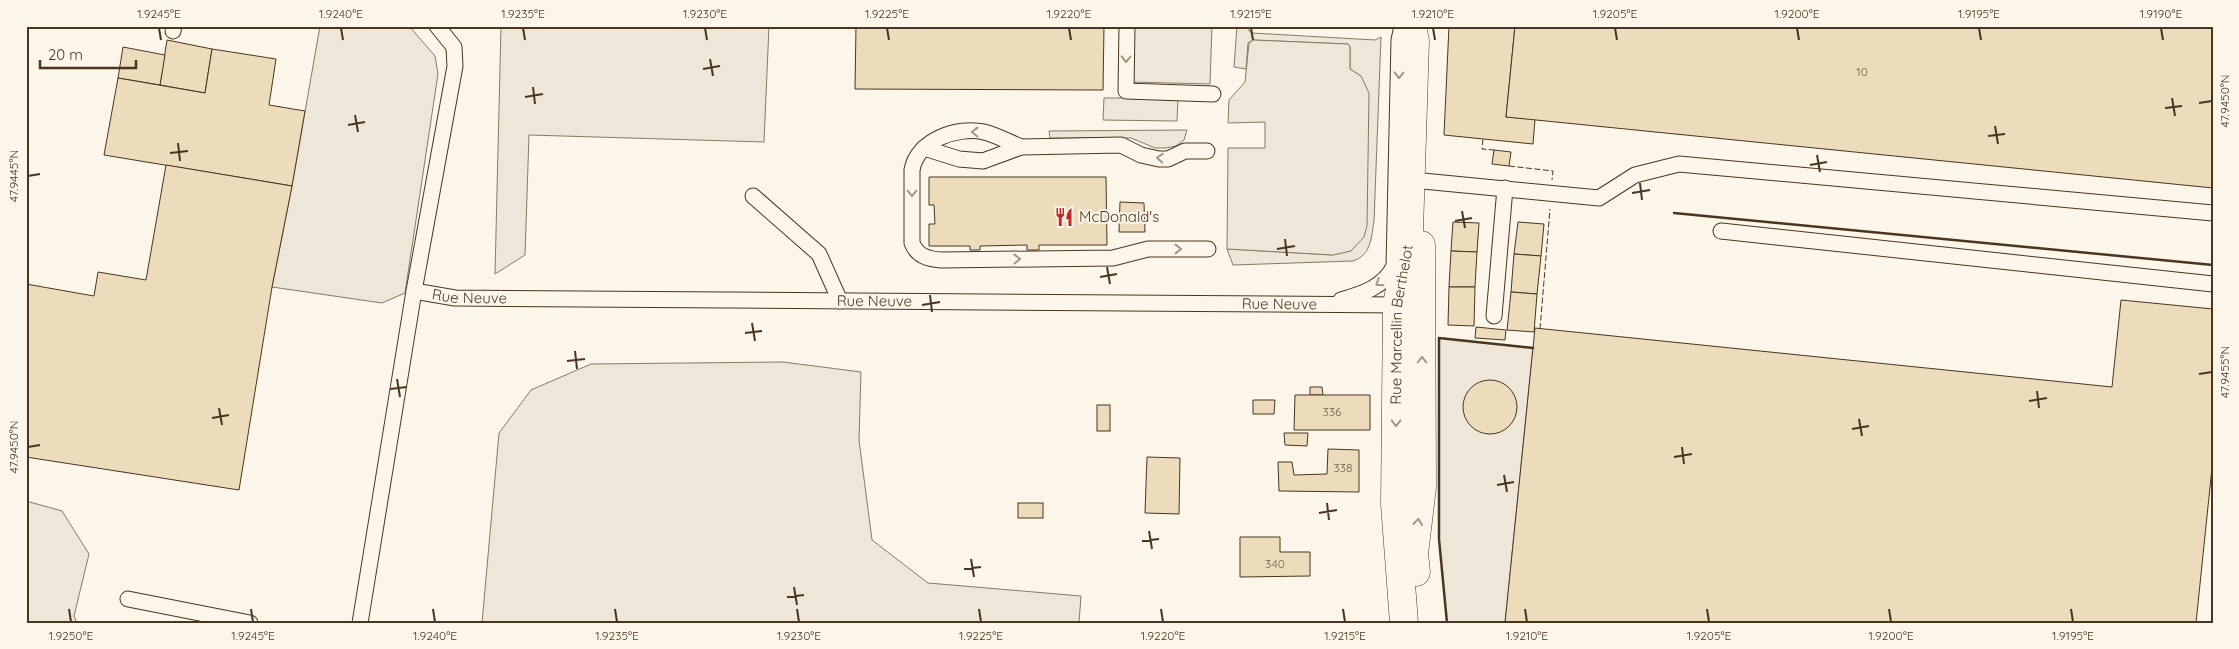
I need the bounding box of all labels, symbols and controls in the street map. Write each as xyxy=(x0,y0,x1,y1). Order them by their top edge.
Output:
text: 1.9245°E xyxy=(137,6,181,21)
text: 1.9240°E xyxy=(319,6,363,21)
text: 1.9235°E xyxy=(501,6,545,21)
text: 1.9230°E xyxy=(683,6,727,21)
text: 1.9225°E xyxy=(865,6,909,21)
text: 1.9220°E xyxy=(1047,6,1091,21)
text: 1.9215°E xyxy=(1230,6,1272,21)
text: 1.9210°E xyxy=(1412,6,1454,21)
text: 1.9205°E xyxy=(1593,6,1637,21)
text: 1.9200°E xyxy=(1774,6,1820,21)
text: 1.9195°E xyxy=(1958,6,2000,21)
text: 1.9190°E xyxy=(2140,6,2182,21)
scale bar xyxy=(40,38,136,70)
text: 20 m xyxy=(48,45,83,64)
one-way arrow xyxy=(1121,55,1132,63)
house number: 10 xyxy=(1856,64,1868,79)
one-way arrow xyxy=(1394,71,1404,79)
text: 47.9450°N xyxy=(2217,74,2232,128)
one-way arrow xyxy=(971,127,978,137)
text: 47.9445°N xyxy=(6,150,21,202)
one-way arrow xyxy=(1156,153,1164,164)
one-way arrow xyxy=(907,190,917,197)
restaurant icon: McDonald's xyxy=(1053,206,1075,228)
place label: McDonald's xyxy=(1079,207,1159,226)
one-way arrow xyxy=(1175,244,1183,254)
street label: Rue Marcellin Berthelot xyxy=(1386,244,1417,405)
one-way arrow xyxy=(1014,254,1021,264)
one-way arrow xyxy=(1375,277,1384,287)
street label: Rue Neuve xyxy=(431,284,507,307)
street label: Rue Neuve xyxy=(837,291,912,310)
street label: Rue Neuve xyxy=(1242,294,1317,313)
text: 47.9455°N xyxy=(2217,346,2232,398)
one-way arrow xyxy=(1417,355,1427,363)
house number: 336 xyxy=(1322,404,1342,419)
text: 47.9450°N xyxy=(6,420,21,474)
one-way arrow xyxy=(1391,420,1401,428)
house number: 338 xyxy=(1333,460,1353,475)
one-way arrow xyxy=(1412,518,1423,526)
house number: 340 xyxy=(1265,556,1285,571)
text: 1.9250°E xyxy=(49,628,93,643)
text: 1.9245°E xyxy=(231,628,275,643)
text: 1.9240°E xyxy=(413,628,457,643)
text: 1.9235°E xyxy=(595,628,639,643)
text: 1.9230°E xyxy=(777,628,821,643)
text: 1.9225°E xyxy=(959,628,1003,643)
text: 1.9220°E xyxy=(1141,628,1185,643)
text: 1.9215°E xyxy=(1324,628,1366,643)
text: 1.9210°E xyxy=(1506,628,1548,643)
text: 1.9205°E xyxy=(1687,628,1731,643)
text: 1.9200°E xyxy=(1868,628,1914,643)
text: 1.9195°E xyxy=(2052,628,2094,643)

